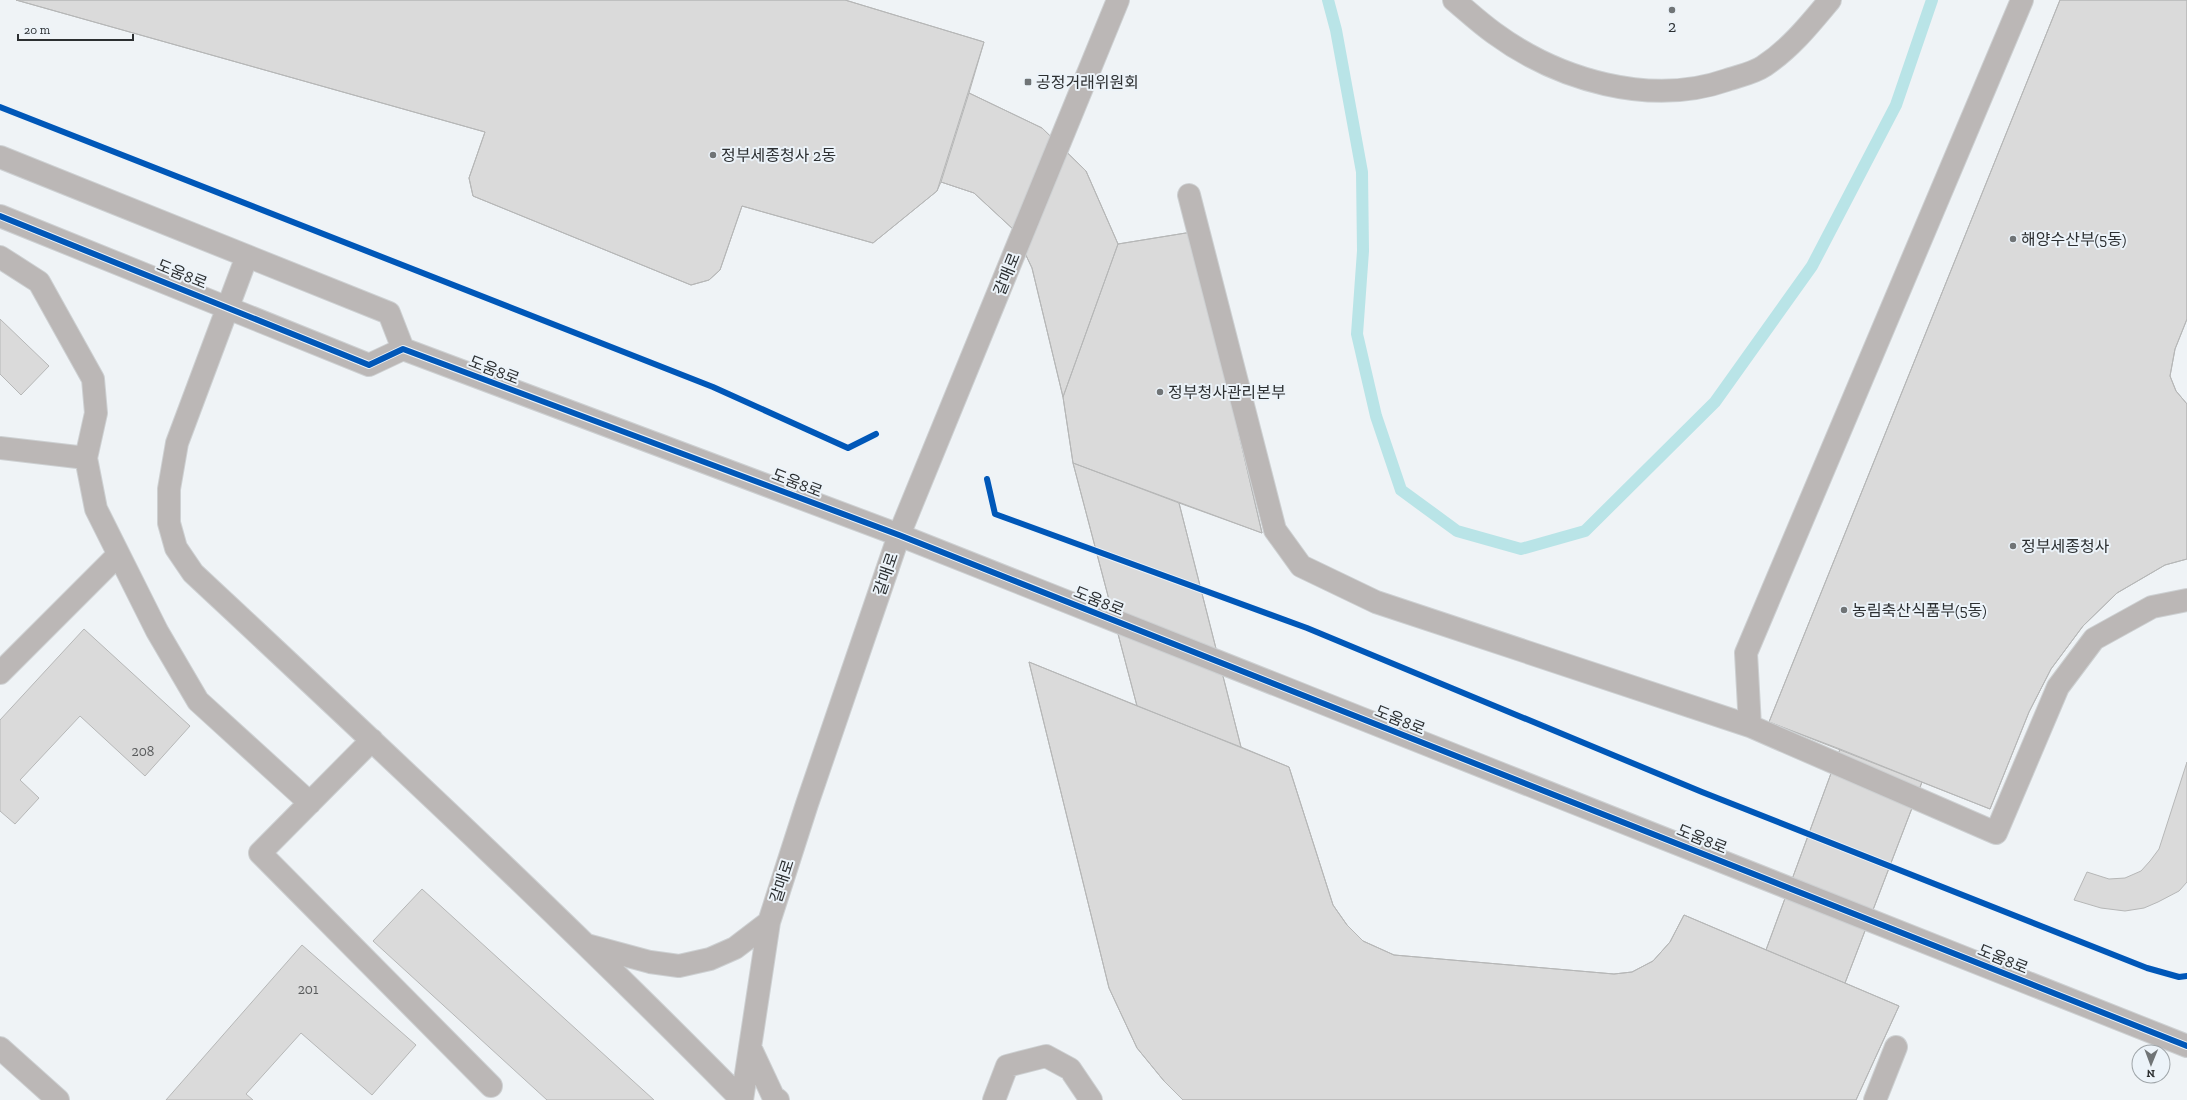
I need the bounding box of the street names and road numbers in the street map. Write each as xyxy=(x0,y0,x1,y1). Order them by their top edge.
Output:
street label: 갈매로 xyxy=(990,250,1024,298)
street label: 도움8로 xyxy=(154,255,210,293)
street label: 도움8로 xyxy=(466,352,522,388)
street label: 도움8로 xyxy=(769,465,825,501)
street label: 갈매로 xyxy=(870,550,902,598)
street label: 도움8로 xyxy=(1071,582,1127,620)
street label: 도움8로 xyxy=(1372,701,1428,739)
street label: 도움8로 xyxy=(1674,820,1730,858)
street label: 갈매로 xyxy=(766,857,798,905)
street label: 도움8로 xyxy=(1975,940,2031,978)

